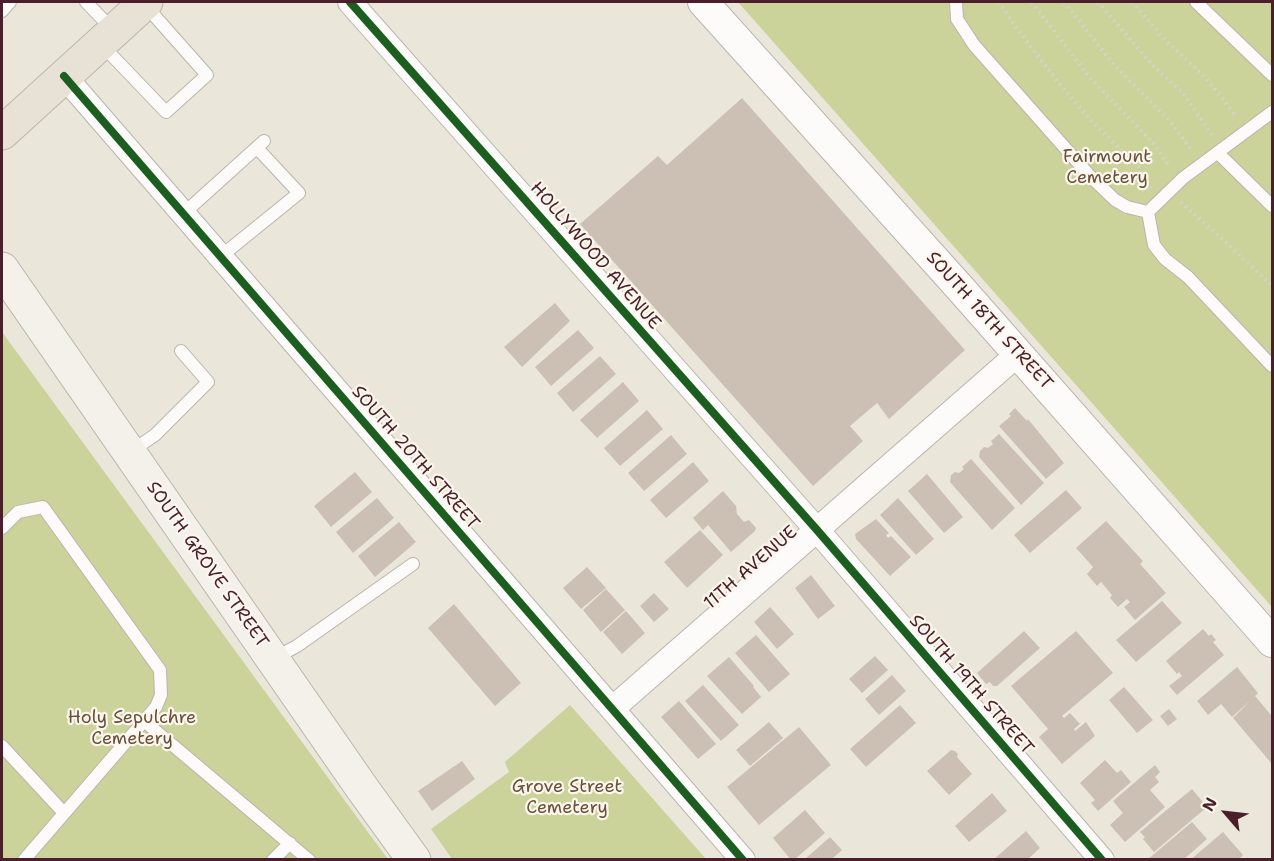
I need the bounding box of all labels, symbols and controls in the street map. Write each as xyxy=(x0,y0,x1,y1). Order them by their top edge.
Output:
park label: Fairmount Cemetery xyxy=(1063,146,1151,188)
street label: HOLLYWOOD AVENUE xyxy=(525,178,665,334)
street label: SOUTH 18TH STREET xyxy=(921,247,1057,395)
street label: SOUTH 20TH STREET xyxy=(347,382,483,534)
street label: SOUTH GROVE STREET xyxy=(141,478,273,652)
street label: 11TH AVENUE xyxy=(700,522,802,614)
street label: SOUTH 19TH STREET xyxy=(904,611,1038,759)
park label: Holy Sepulchre Cemetery xyxy=(68,707,196,750)
park label: Grove Street Cemetery xyxy=(512,776,622,818)
north arrow xyxy=(1196,783,1256,843)
text: N xyxy=(1197,794,1222,815)

